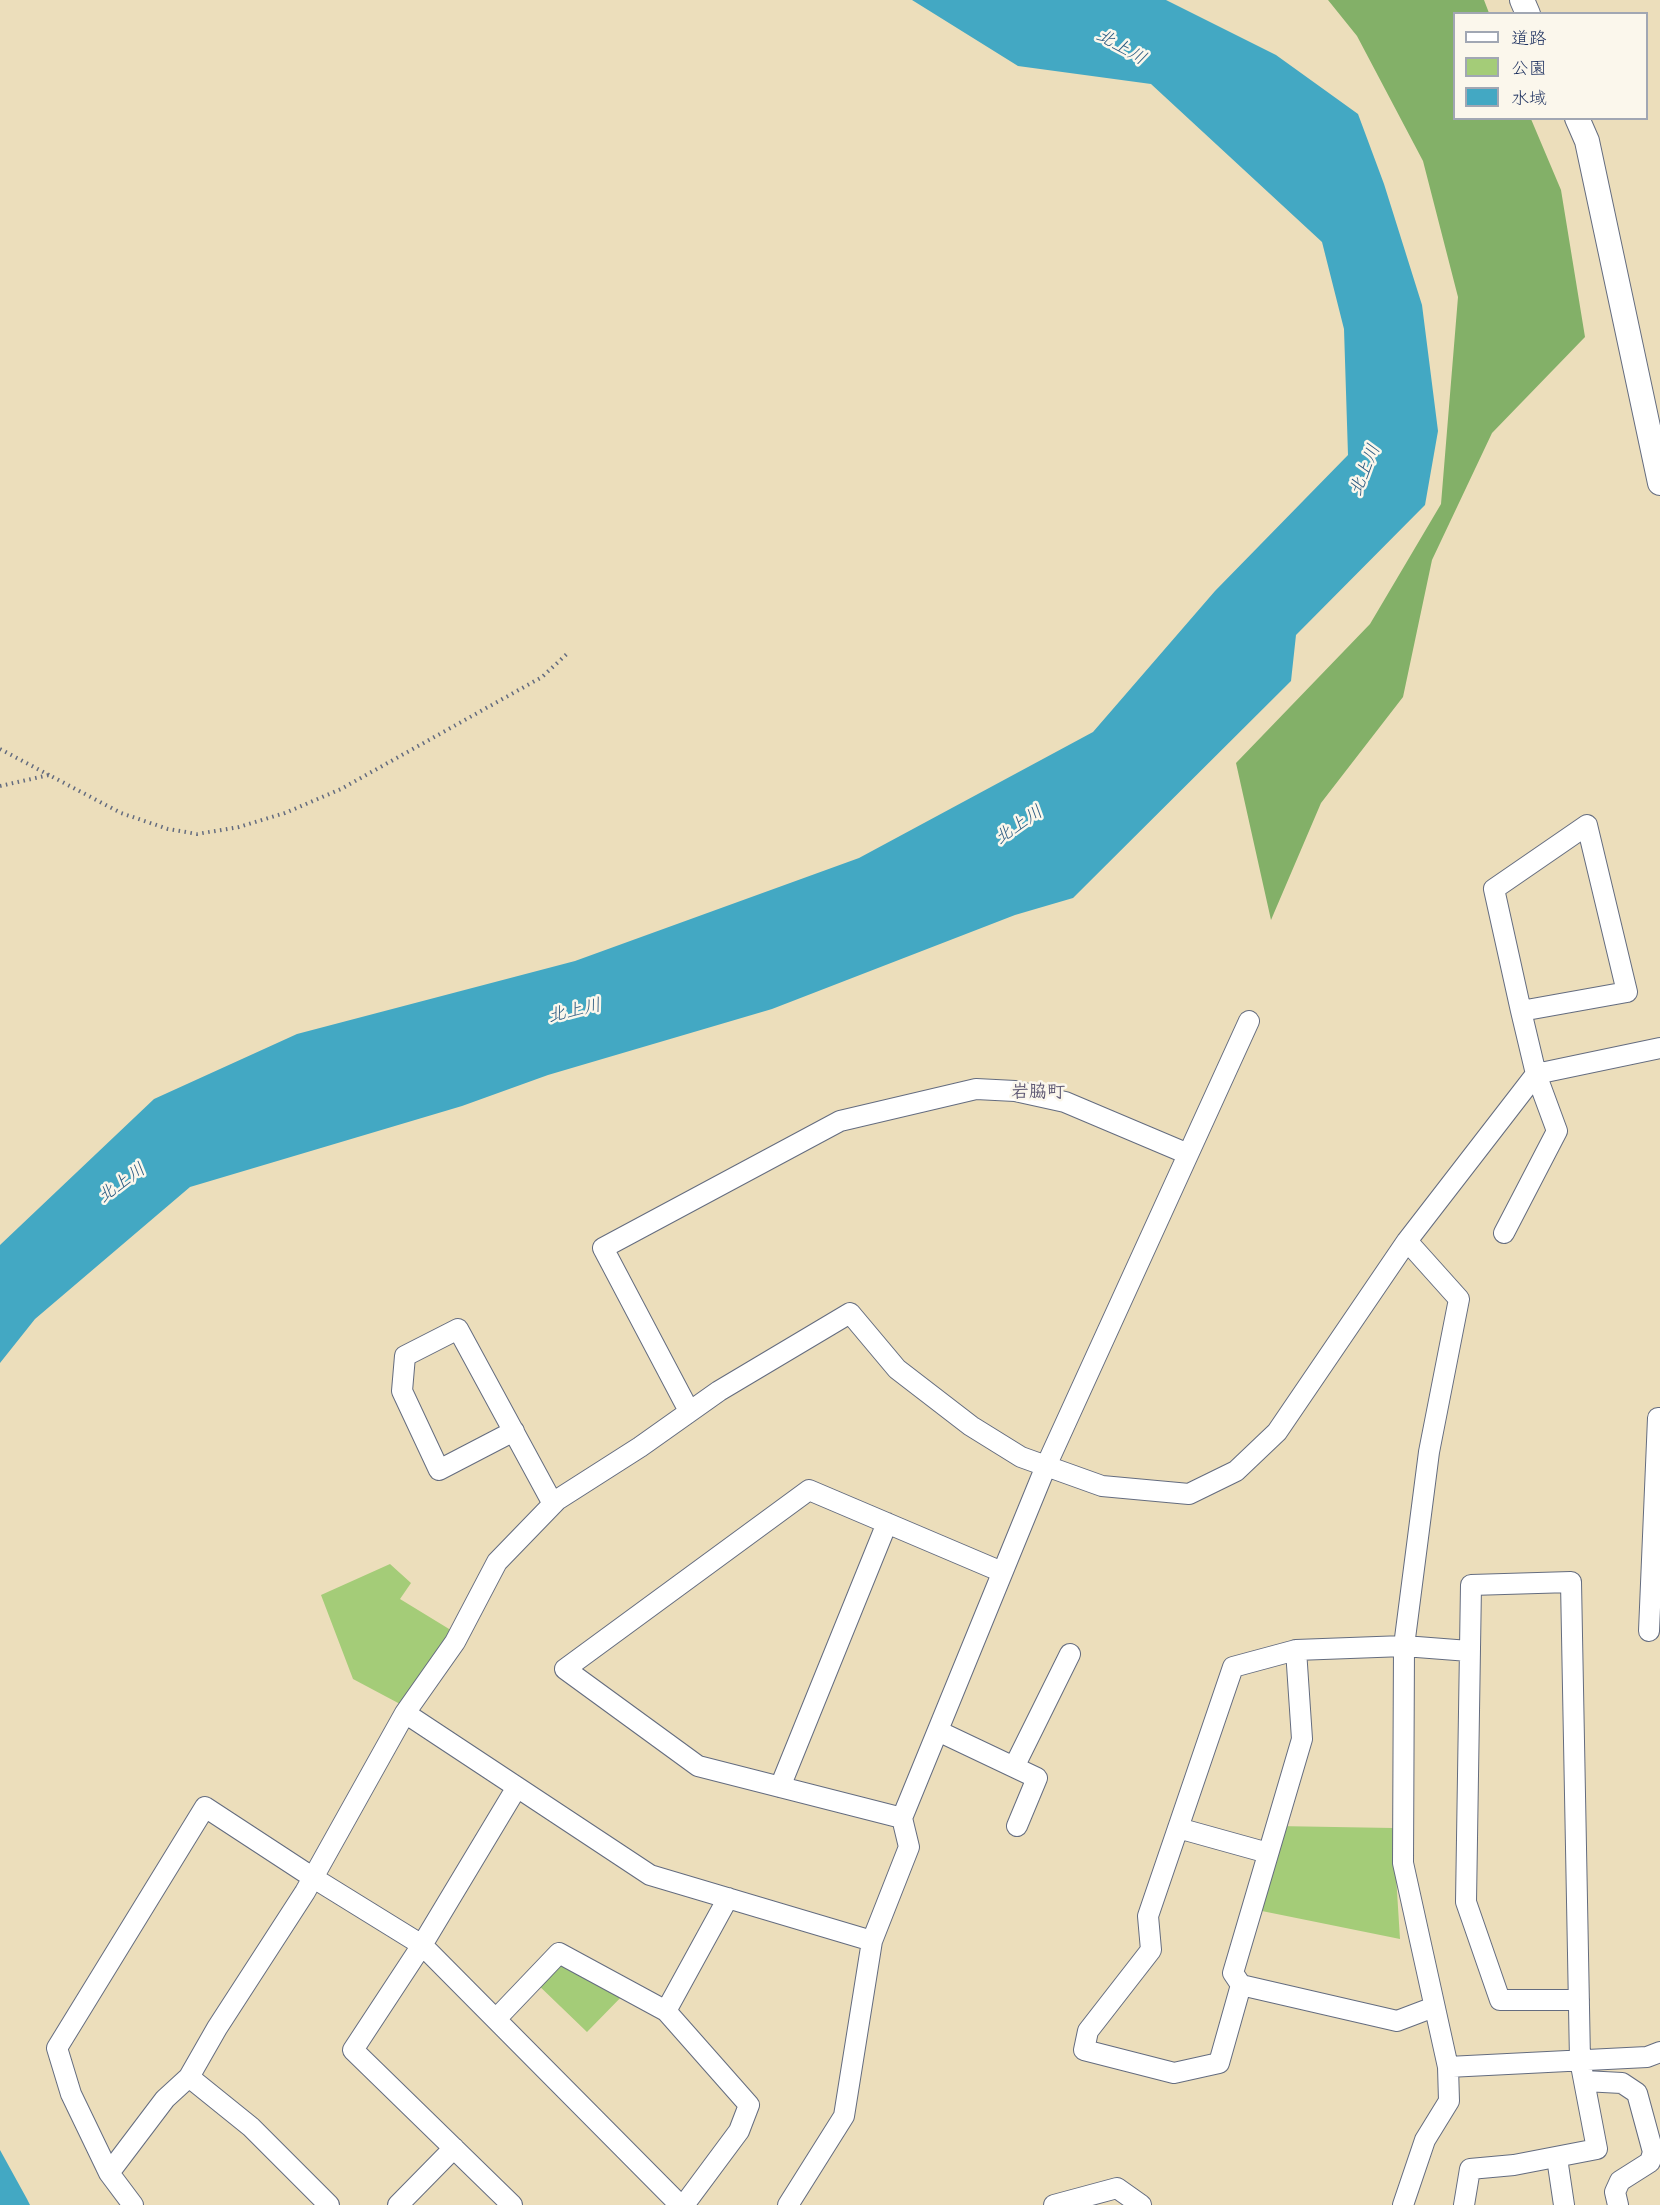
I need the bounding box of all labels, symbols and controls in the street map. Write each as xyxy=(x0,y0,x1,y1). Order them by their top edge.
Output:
legend xyxy=(1453,12,1648,120)
water label: 北上川 xyxy=(1091,26,1149,72)
text: 道路 xyxy=(1511,30,1547,51)
text: 公園 xyxy=(1511,60,1547,81)
text: 水域 xyxy=(1511,90,1547,111)
water label: 北上川 xyxy=(1347,442,1387,500)
water label: 北上川 xyxy=(992,803,1048,851)
water label: 北上川 xyxy=(546,996,604,1030)
district label: 岩脇町 xyxy=(1011,1083,1065,1105)
water label: 北上川 xyxy=(95,1160,151,1210)

